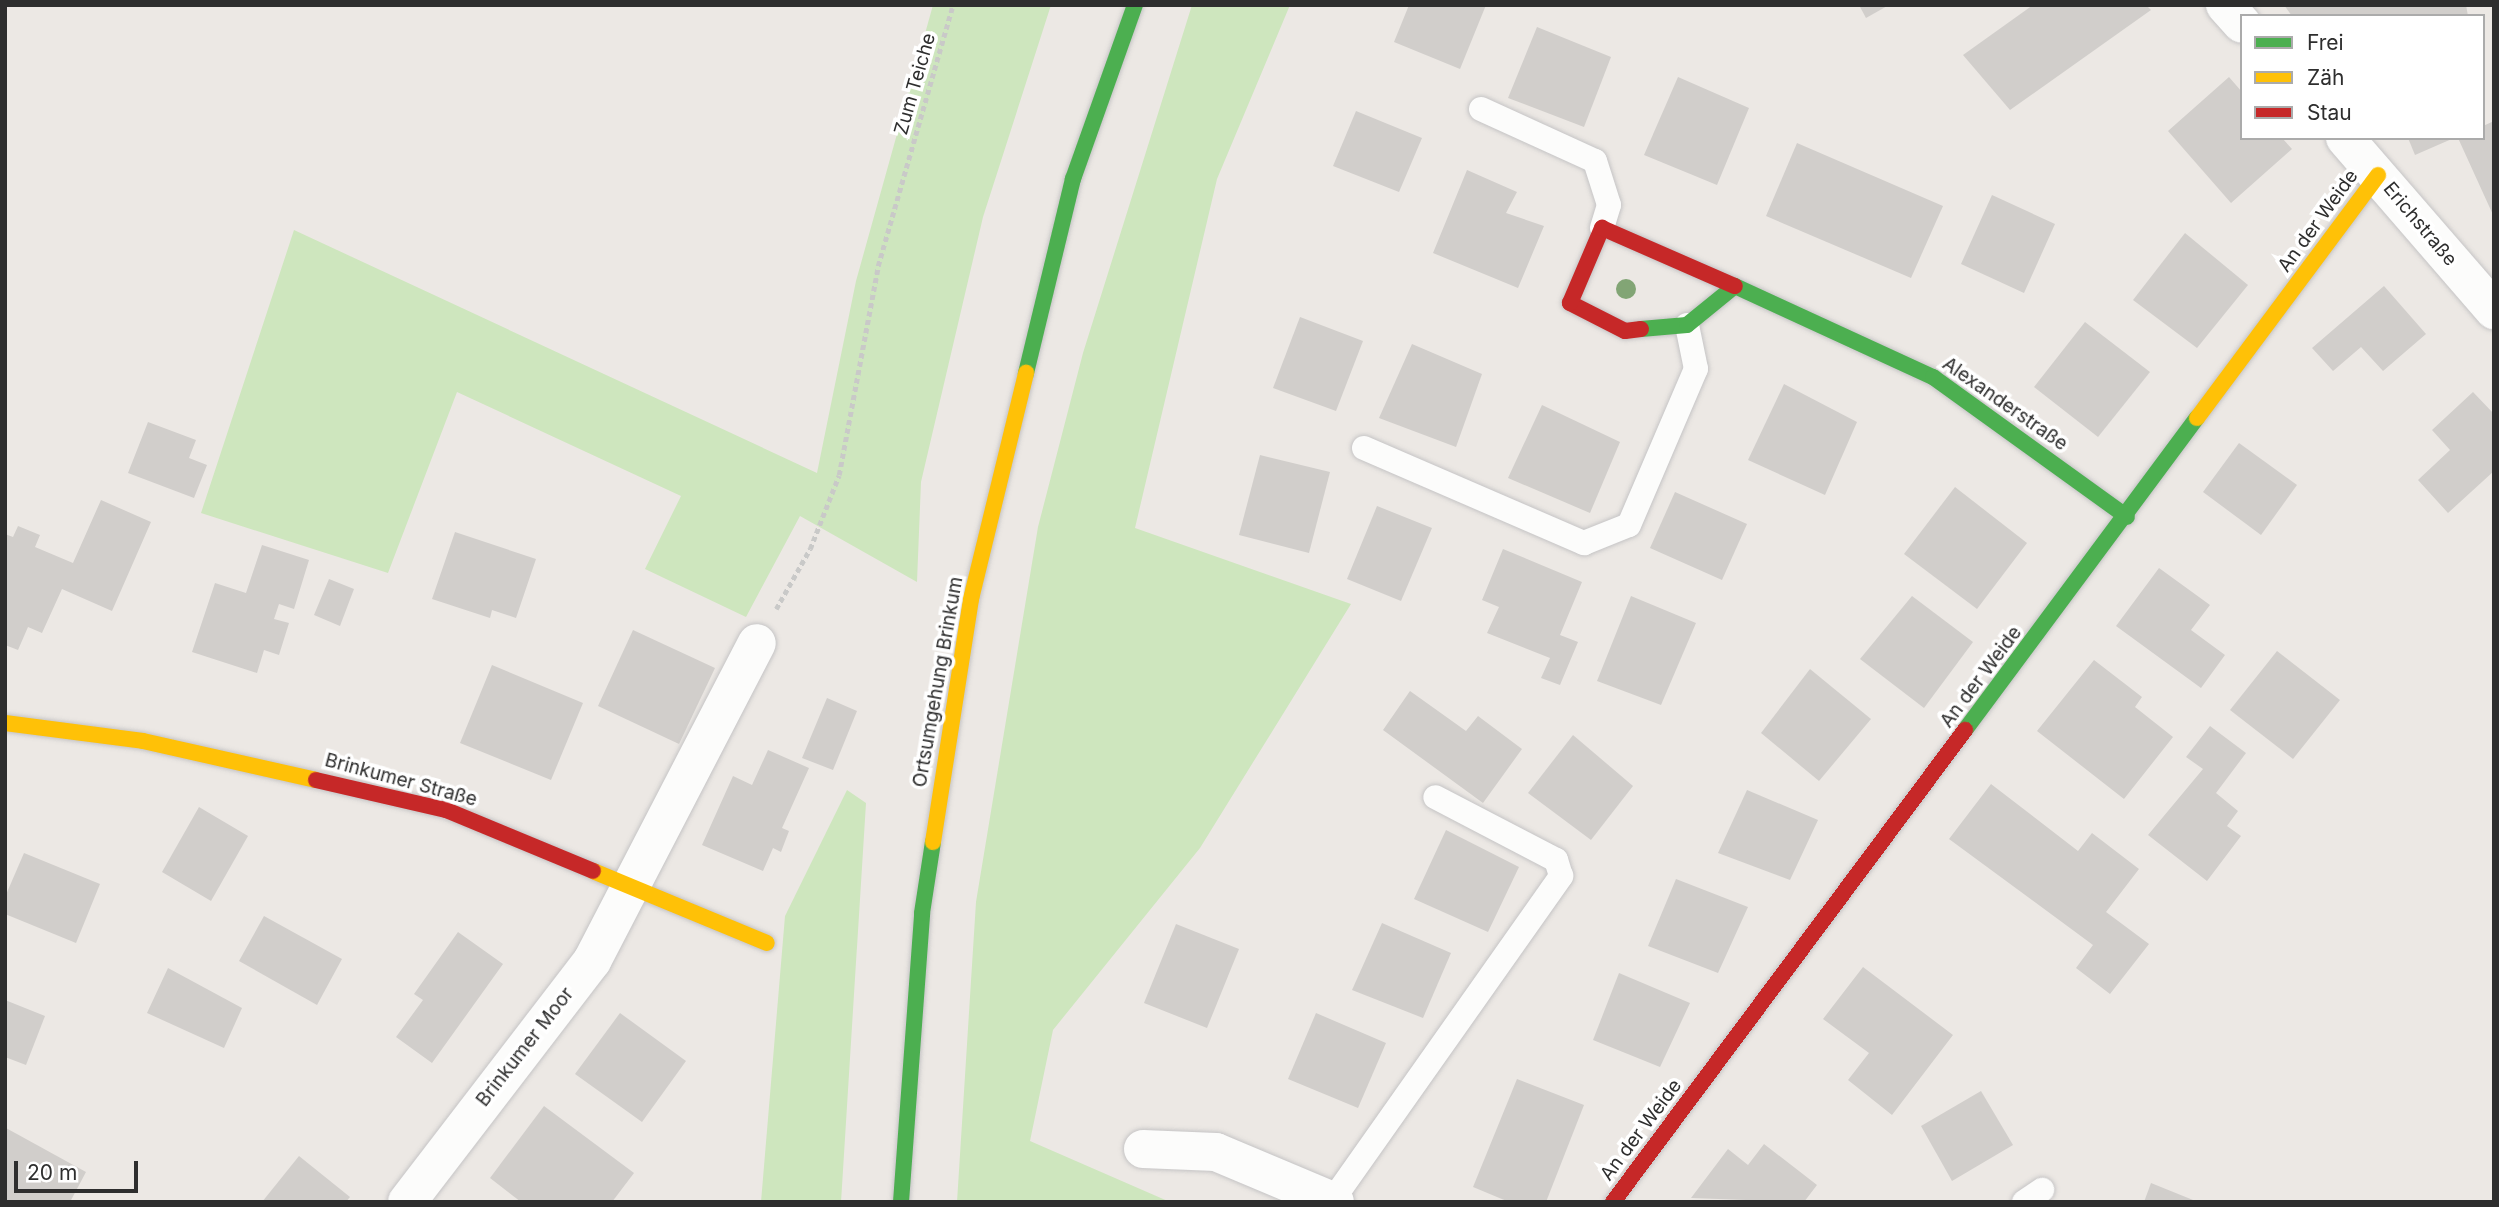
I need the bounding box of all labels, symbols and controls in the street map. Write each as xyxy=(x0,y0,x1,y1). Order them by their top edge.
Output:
legend xyxy=(2240,14,2485,140)
street label: Zum Teiche xyxy=(890,30,940,138)
text: Frei xyxy=(2307,30,2344,55)
text: Zäh xyxy=(2307,65,2344,90)
text: Stau xyxy=(2307,100,2352,125)
street label: An der Weide xyxy=(2273,165,2363,277)
street label: Erichstraße xyxy=(2378,177,2462,271)
street label: Alexanderstraße xyxy=(1938,352,2072,456)
street label: Ortsumgehung Brinkum xyxy=(908,575,968,789)
street label: An der Weide xyxy=(1935,622,2027,732)
street label: Brinkumer Straße xyxy=(322,749,480,811)
street label: Brinkumer Moor xyxy=(471,983,579,1111)
street label: An der Weide xyxy=(1595,1075,1687,1185)
scale bar xyxy=(18,1148,142,1192)
text: 20 m xyxy=(27,1160,77,1185)

